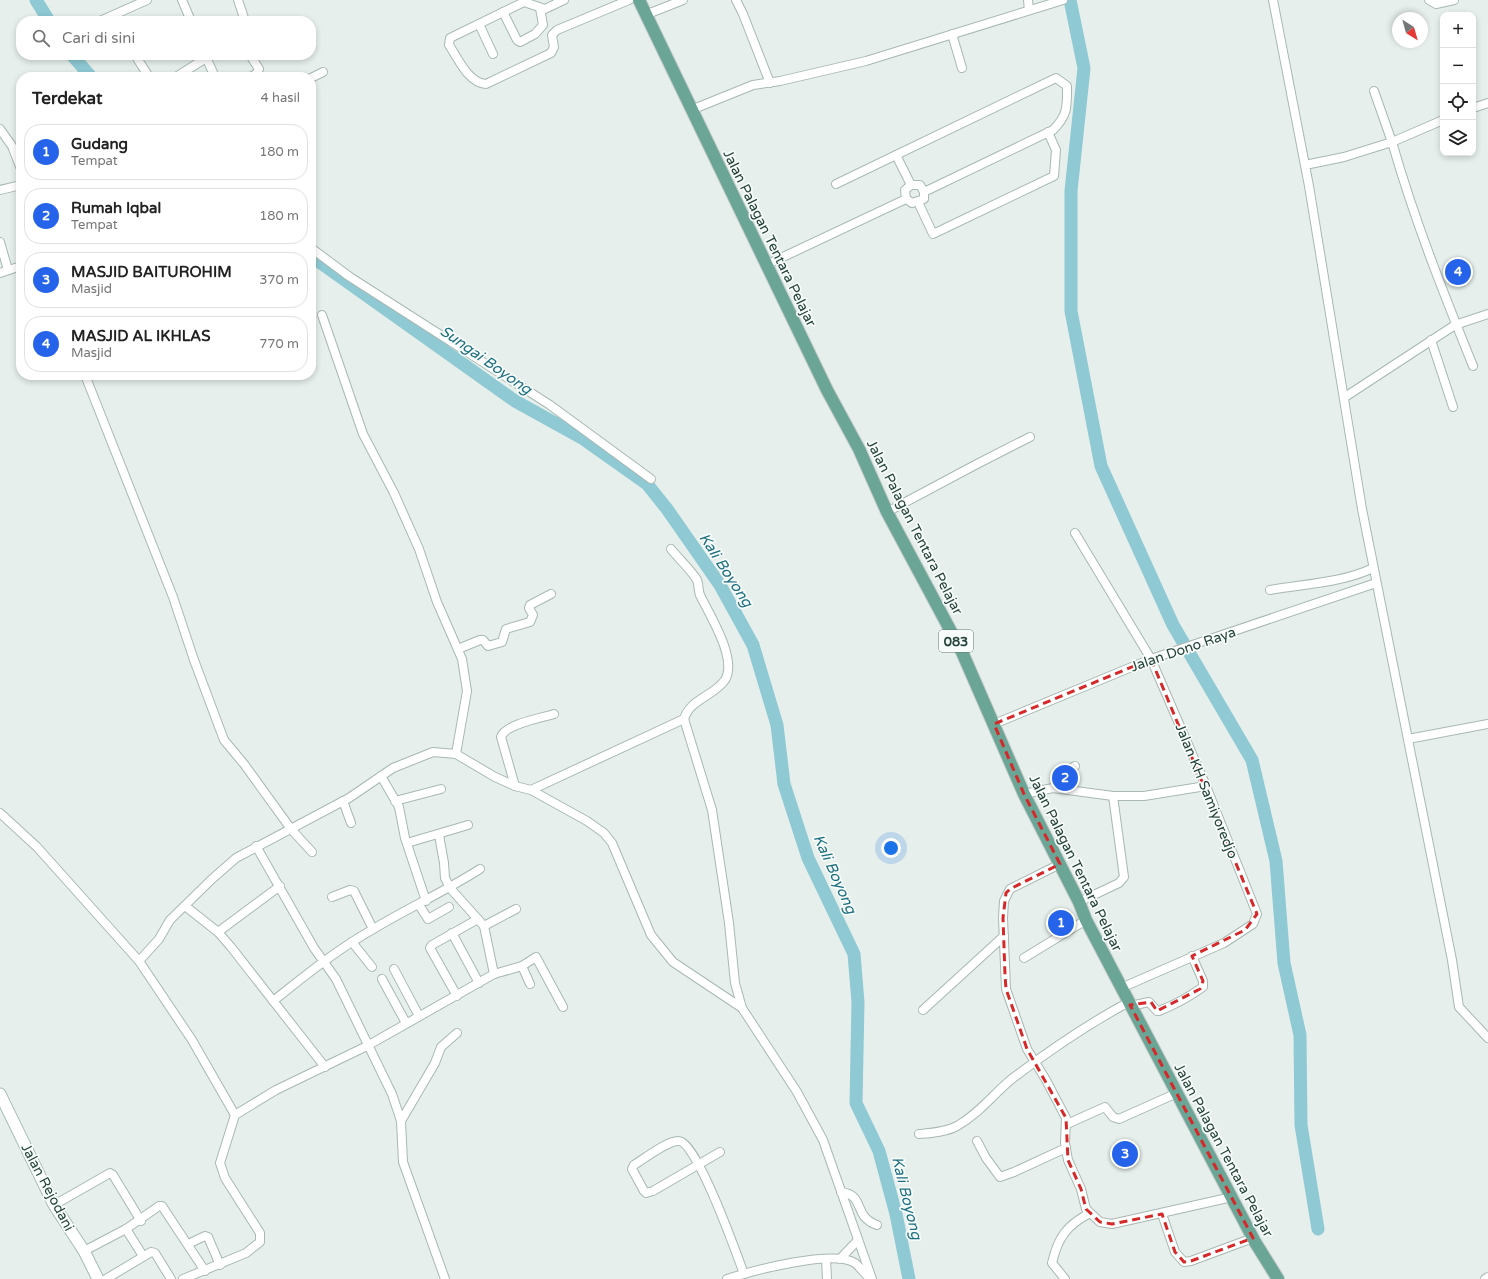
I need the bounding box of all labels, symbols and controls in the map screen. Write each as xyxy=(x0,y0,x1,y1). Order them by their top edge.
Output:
north arrow xyxy=(1392,12,1428,48)
map controls xyxy=(1440,12,1476,156)
button: + xyxy=(1440,12,1476,48)
search box xyxy=(16,16,316,60)
icon: search xyxy=(30,27,52,49)
text: Cari di sini xyxy=(62,29,135,47)
button: − xyxy=(1440,48,1476,84)
button: locate xyxy=(1440,84,1476,120)
text: Terdekat xyxy=(32,88,102,109)
text: 4 hasil xyxy=(261,90,300,106)
button: layers xyxy=(1440,120,1476,156)
text: Gudang xyxy=(71,135,128,153)
text: 1 xyxy=(42,144,50,160)
text: 180 m xyxy=(259,144,299,160)
street label: Jalan Palagan Tentara Pelajar xyxy=(719,147,820,330)
text: Tempat xyxy=(71,153,118,169)
text: Rumah Iqbal xyxy=(71,199,161,217)
text: 2 xyxy=(42,208,50,224)
text: 180 m xyxy=(259,208,299,224)
text: Tempat xyxy=(71,217,118,233)
pin: 4 xyxy=(1445,257,1471,287)
text: MASJID BAITUROHIM xyxy=(71,263,232,281)
text: 3 xyxy=(42,272,50,288)
text: 370 m xyxy=(259,272,299,288)
text: Masjid xyxy=(71,281,112,297)
water label: Sungai Boyong xyxy=(437,322,537,399)
text: MASJID AL IKHLAS xyxy=(71,327,211,345)
text: 4 xyxy=(42,336,50,352)
text: 770 m xyxy=(259,336,299,352)
text: Masjid xyxy=(71,345,112,361)
street label: Jalan Palagan Tentara Pelajar xyxy=(863,437,967,618)
water label: Kali Boyong xyxy=(695,530,757,612)
street label: Jalan Dono Raya xyxy=(1128,623,1238,675)
road number: 083 xyxy=(939,630,973,652)
street label: Jalan KH Samiyoredjo xyxy=(1172,721,1241,861)
pin: 2 xyxy=(1052,763,1078,793)
street label: Jalan Palagan Tentara Pelajar xyxy=(1025,772,1126,955)
water label: Kali Boyong xyxy=(810,832,861,918)
your location xyxy=(881,838,901,858)
pin: 1 xyxy=(1048,908,1074,938)
street label: Jalan Palagan Tentara Pelajar xyxy=(1170,1060,1277,1241)
pin: 3 xyxy=(1112,1139,1138,1169)
street label: Jalan Rejodani xyxy=(17,1141,78,1234)
water label: Kali Boyong xyxy=(888,1155,926,1243)

